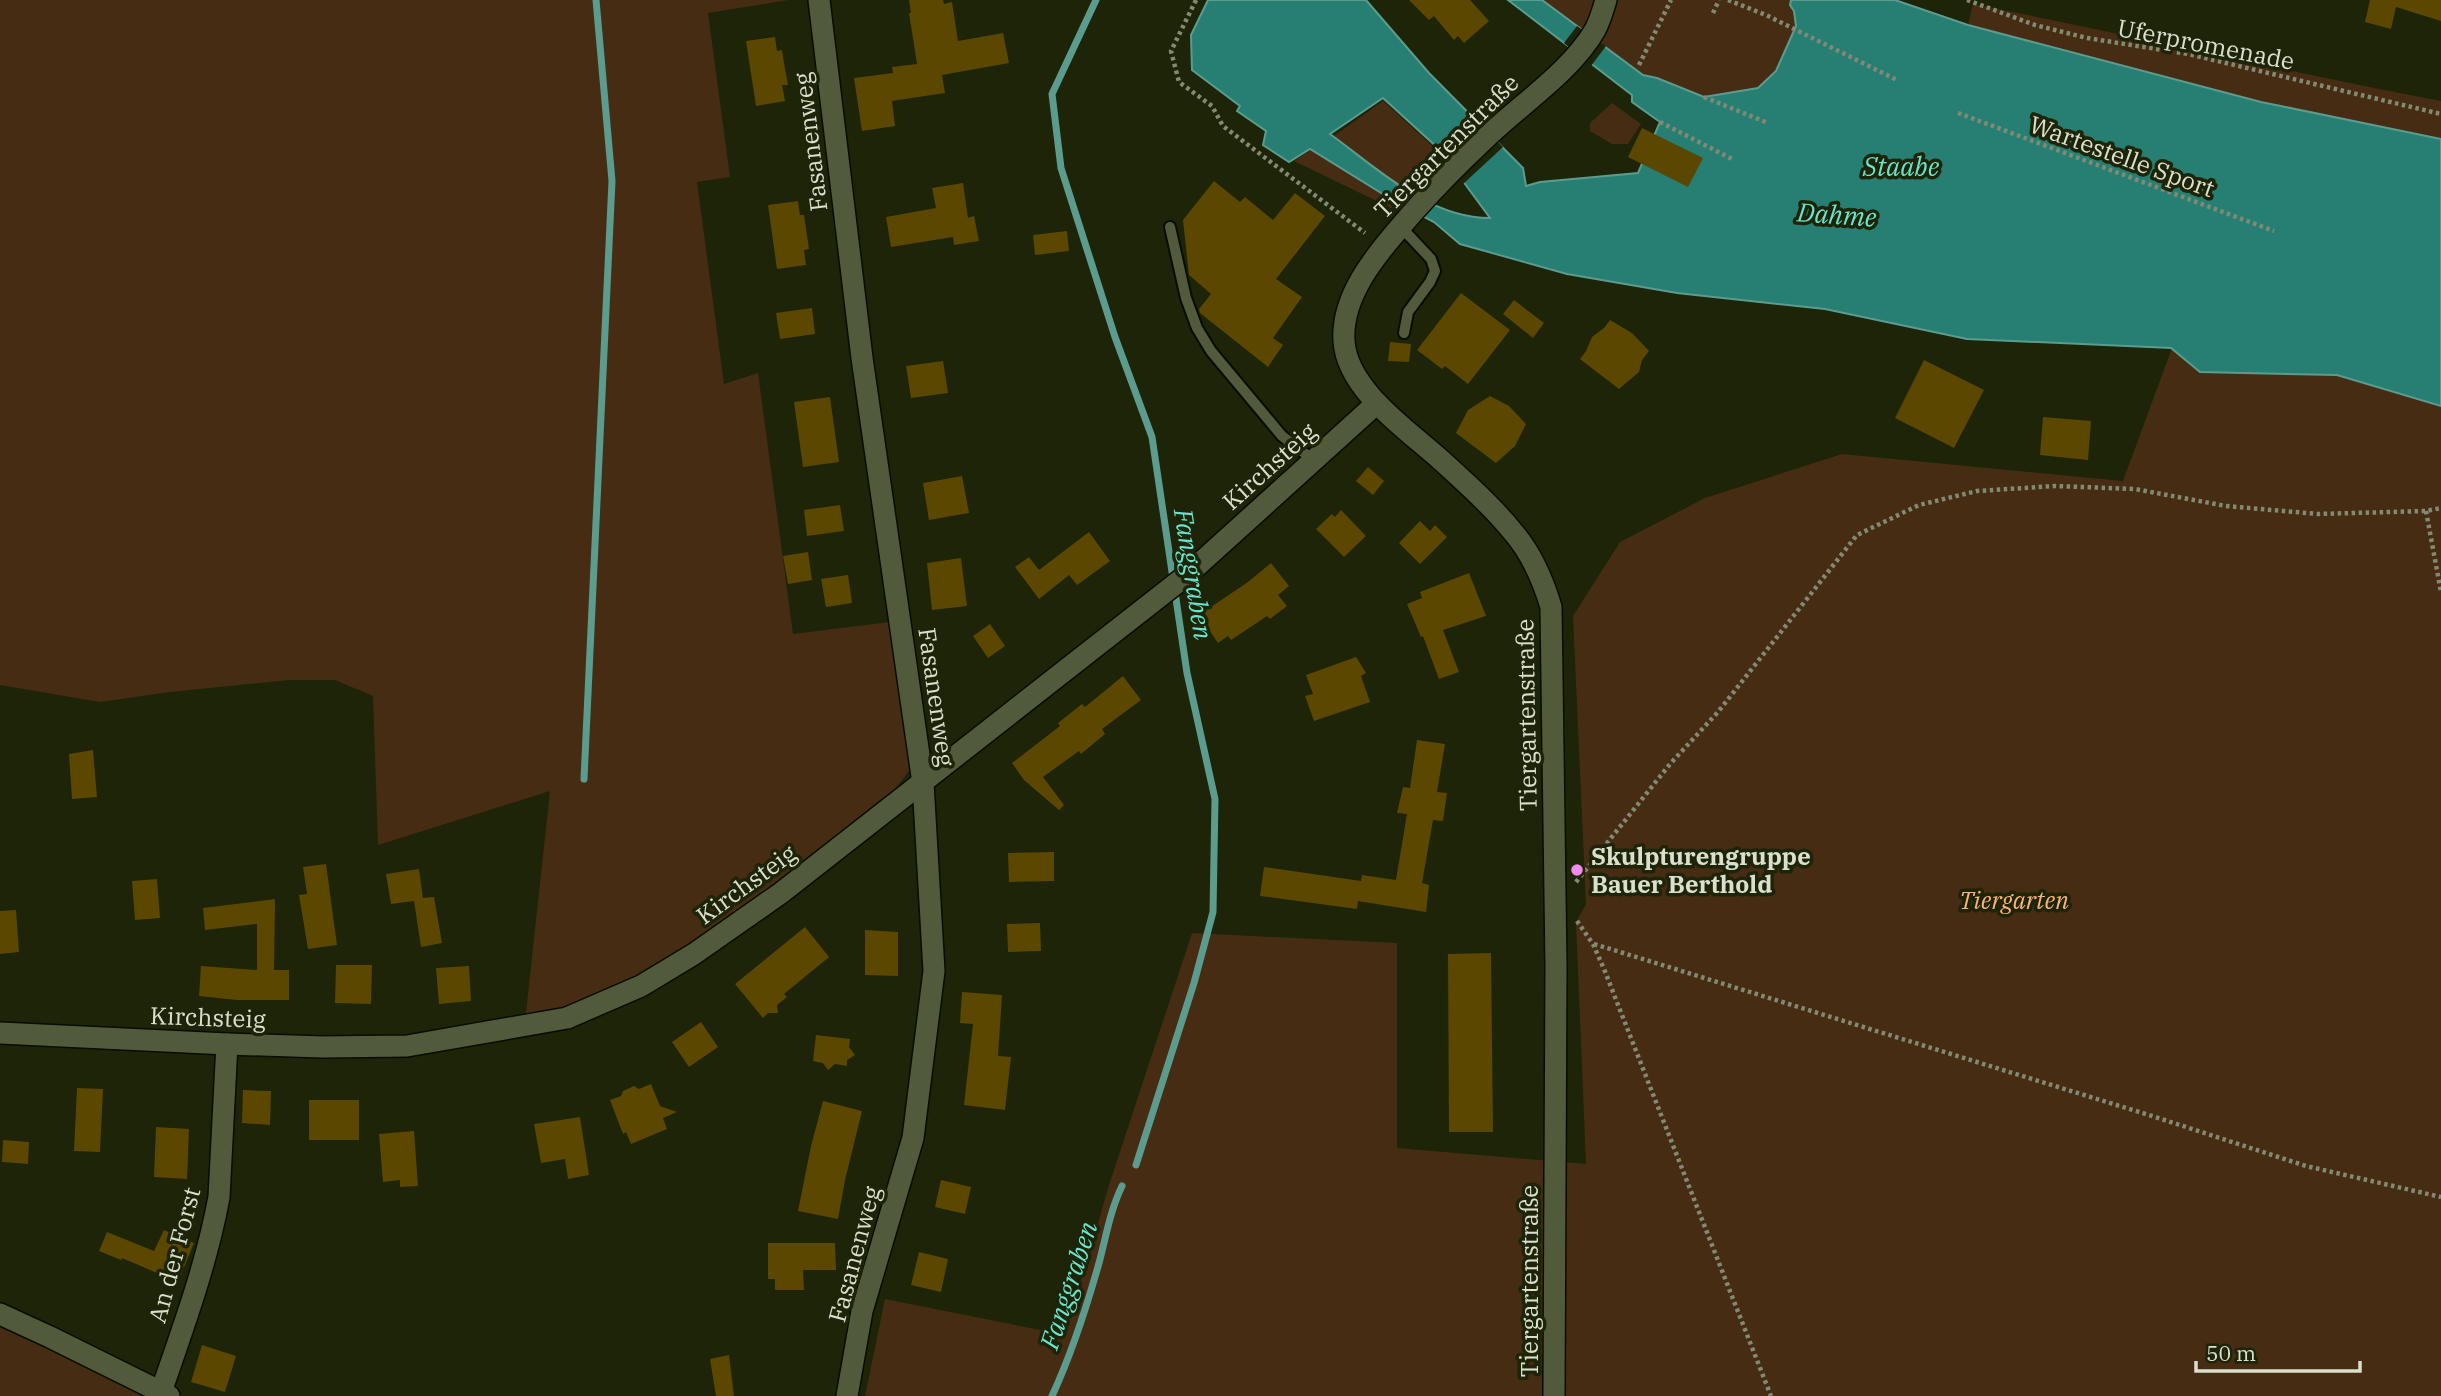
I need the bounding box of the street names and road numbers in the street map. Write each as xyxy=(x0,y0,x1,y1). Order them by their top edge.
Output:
street label: Uferpromenade xyxy=(2115,11,2297,77)
street label: Tiergartenstraße xyxy=(1367,67,1525,225)
street label: Fasanenweg xyxy=(786,71,834,213)
street label: Wartestelle Sport xyxy=(2025,108,2219,204)
street label: Kirchsteig xyxy=(1215,415,1323,517)
street label: Tiergartenstraße xyxy=(1508,619,1544,811)
street label: Fasanenweg xyxy=(911,626,963,768)
street label: Kirchsteig xyxy=(690,837,802,931)
street label: Kirchsteig xyxy=(149,999,267,1035)
street label: Fasanenweg xyxy=(820,1182,888,1326)
street label: An der Forst xyxy=(141,1184,207,1326)
street label: Tiergartenstraße xyxy=(1513,1185,1545,1377)

